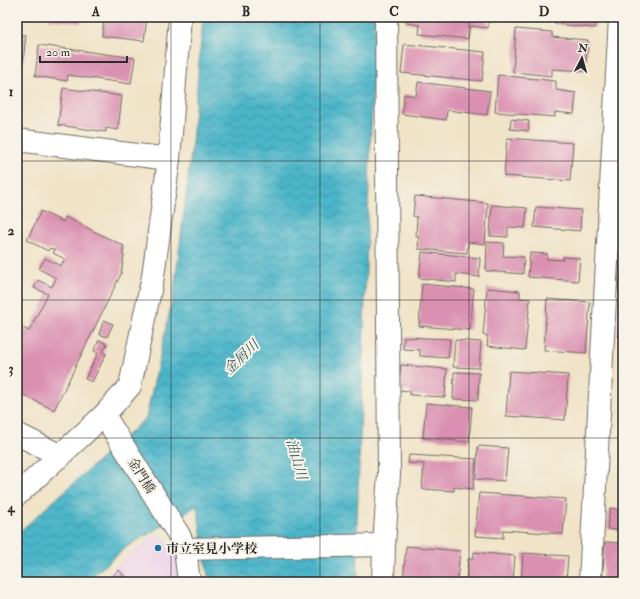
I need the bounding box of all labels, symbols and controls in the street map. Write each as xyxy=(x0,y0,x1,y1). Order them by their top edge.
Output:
text: A xyxy=(91,4,101,20)
text: B xyxy=(242,4,250,20)
text: C xyxy=(389,4,399,20)
text: D xyxy=(539,4,550,20)
scale bar xyxy=(40,38,127,64)
north arrow xyxy=(562,38,602,78)
text: N xyxy=(576,41,590,56)
text: 20 m xyxy=(46,45,71,60)
text: 1 xyxy=(9,84,14,100)
text: 2 xyxy=(8,223,15,239)
water label: 金屑川 xyxy=(220,335,264,378)
text: 3 xyxy=(9,361,14,377)
water label: 油山川 xyxy=(283,437,311,484)
street label: 金門橋 xyxy=(124,455,158,496)
text: 4 xyxy=(6,500,15,516)
place label: 市立室見小学校 xyxy=(166,541,258,557)
marker: 市立室見小学校 xyxy=(153,543,163,553)

